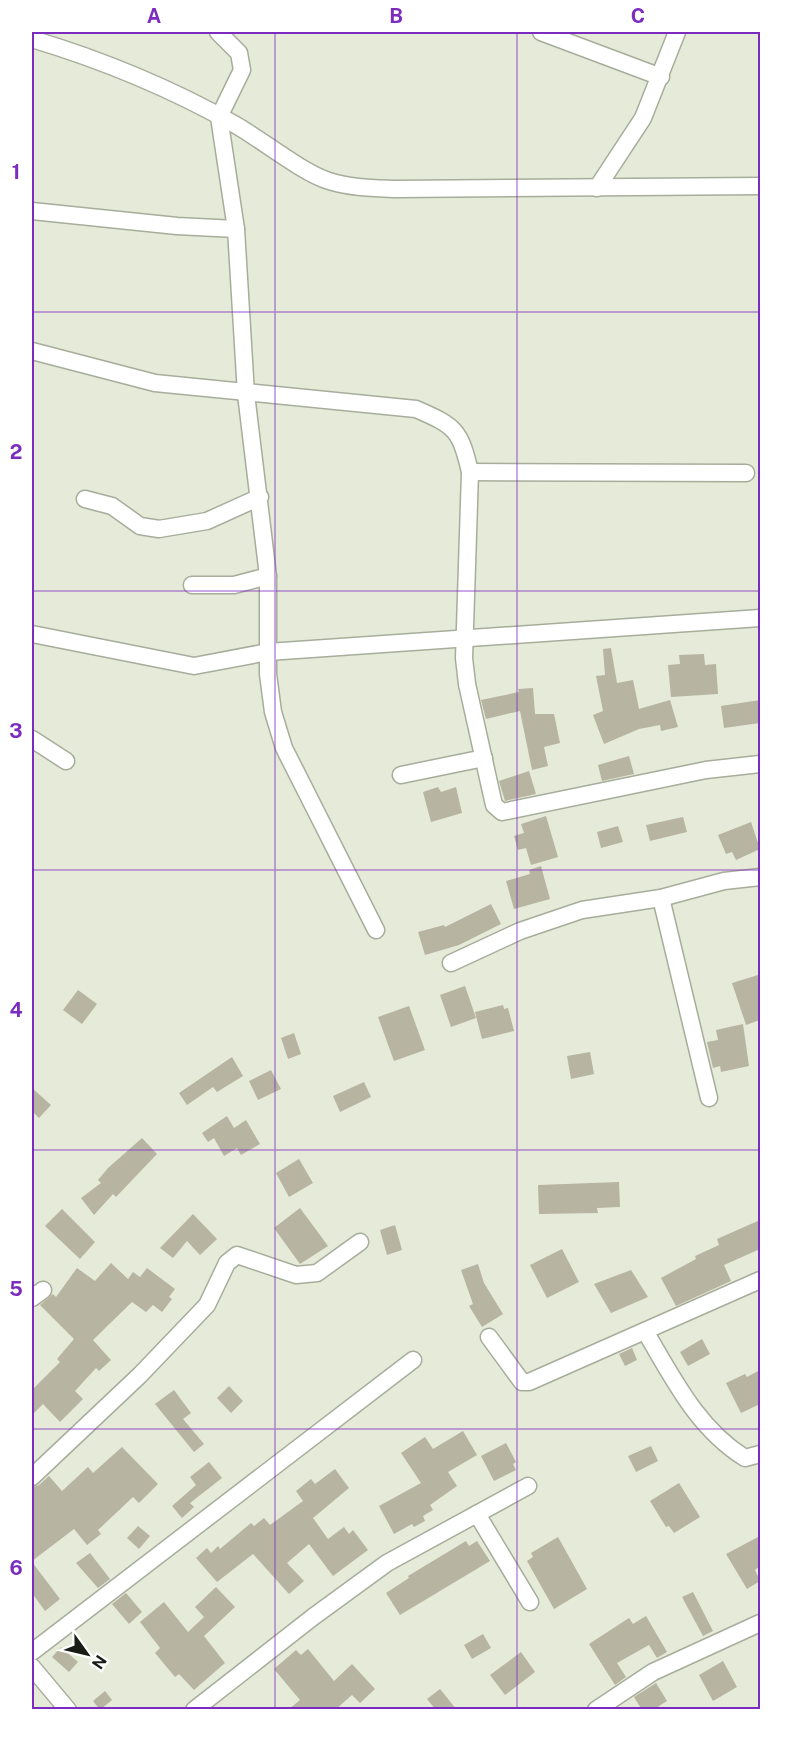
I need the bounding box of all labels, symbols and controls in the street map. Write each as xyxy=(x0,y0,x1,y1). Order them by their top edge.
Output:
text: A xyxy=(147,4,161,28)
text: B xyxy=(389,4,403,28)
text: C xyxy=(631,4,645,28)
text: 1 xyxy=(12,160,20,184)
text: 2 xyxy=(10,440,22,464)
text: 3 xyxy=(9,719,23,743)
text: 4 xyxy=(9,998,23,1022)
text: 5 xyxy=(9,1277,23,1301)
text: 6 xyxy=(9,1556,23,1580)
north arrow xyxy=(57,1624,117,1684)
text: N xyxy=(88,1652,110,1673)

